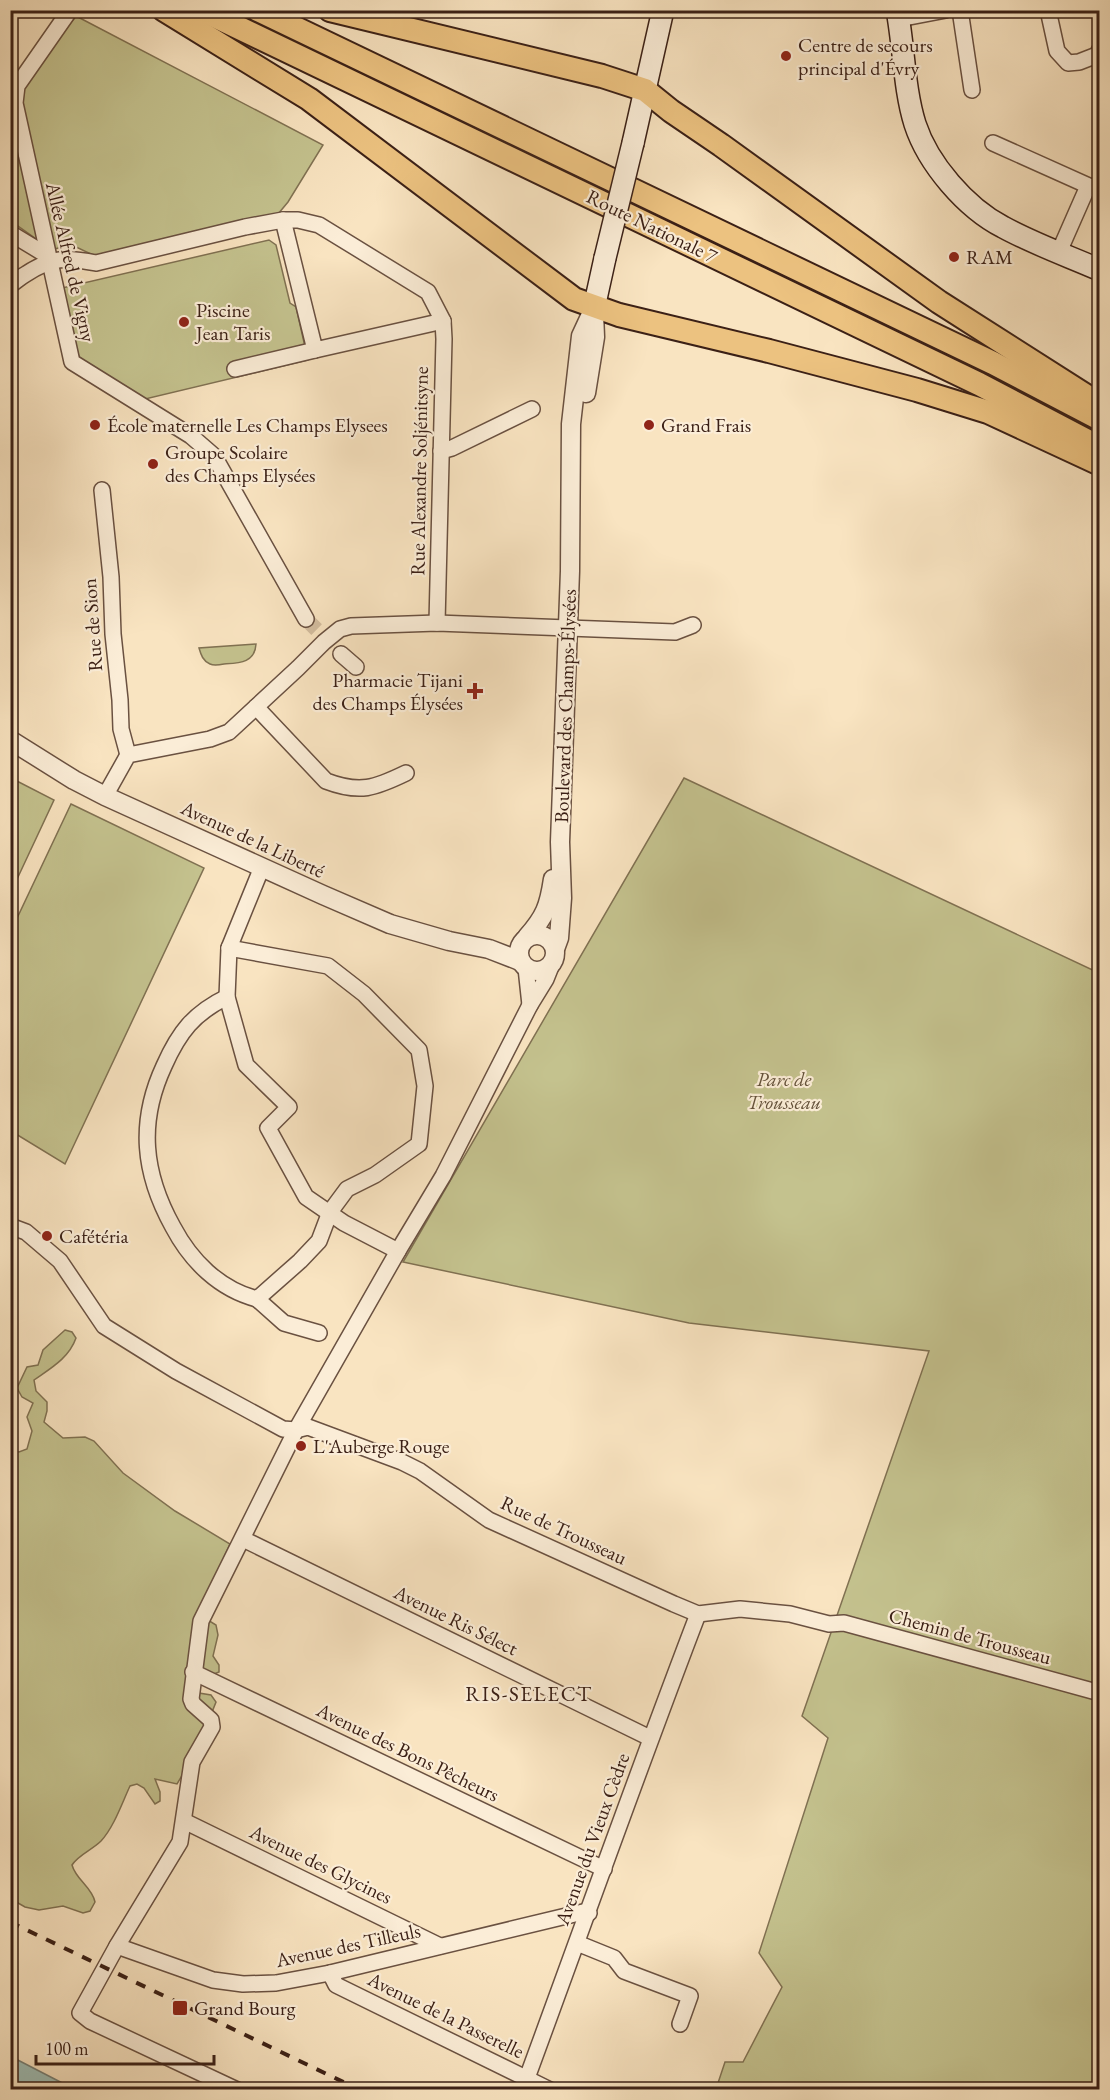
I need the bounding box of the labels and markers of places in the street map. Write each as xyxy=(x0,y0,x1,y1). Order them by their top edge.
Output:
place label: Centre de secours principal d'Évry xyxy=(798,32,933,81)
marker: Centre de secours principal d'Évry xyxy=(779,49,793,63)
place label: RAM xyxy=(966,244,1013,270)
marker: RAM xyxy=(947,250,961,264)
place label: Piscine Jean Taris xyxy=(194,297,270,346)
marker: Piscine Jean Taris xyxy=(177,315,191,329)
place label: École maternelle Les Champs Elysees xyxy=(107,412,388,438)
place label: Grand Frais xyxy=(661,412,751,438)
marker: École maternelle Les Champs Elysees xyxy=(88,418,102,432)
marker: Grand Frais xyxy=(642,418,656,432)
place label: Groupe Scolaire des Champs Elysées xyxy=(165,439,315,488)
marker: Groupe Scolaire des Champs Elysées xyxy=(146,457,160,471)
place label: Pharmacie Tijani des Champs Élysées xyxy=(313,667,463,716)
marker: Pharmacie Tijani des Champs Élysées xyxy=(468,684,482,698)
place label: Cafétéria xyxy=(59,1223,128,1249)
marker: Cafétéria xyxy=(40,1229,54,1243)
place label: L'Auberge Rouge xyxy=(313,1433,450,1459)
marker: L'Auberge Rouge xyxy=(294,1439,308,1453)
place label: Grand Bourg xyxy=(194,1995,296,2021)
marker: Grand Bourg xyxy=(171,1999,189,2017)

